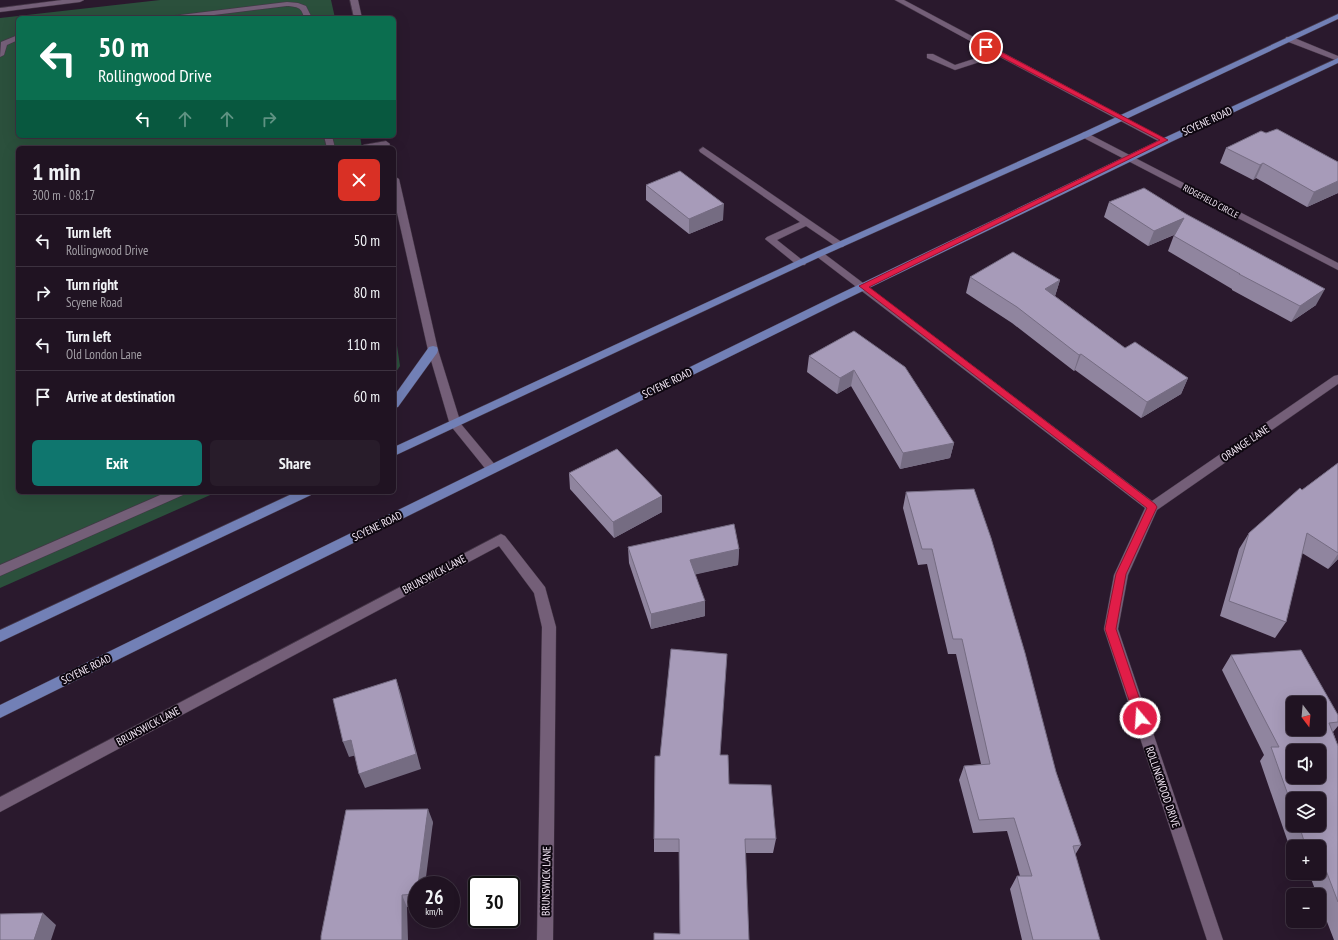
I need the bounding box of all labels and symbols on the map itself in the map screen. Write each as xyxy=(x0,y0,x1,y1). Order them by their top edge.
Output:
pin xyxy=(969,30,1003,64)
street label: SCYENE ROAD xyxy=(1180,103,1235,139)
street label: RIDGEFIELD CIRCLE xyxy=(1181,182,1241,220)
street label: SCYENE ROAD xyxy=(640,365,694,401)
street label: ORANGE LANE xyxy=(1218,422,1272,464)
street label: SCYENE ROAD xyxy=(350,508,404,544)
street label: BRUNSWICK LANE xyxy=(400,551,468,597)
street label: SCYENE ROAD xyxy=(59,651,113,687)
north arrow xyxy=(1286,696,1326,736)
position arrow xyxy=(1119,697,1161,739)
street label: BRUNSWICK LANE xyxy=(114,703,182,749)
street label: ROLLINGWOOD DRIVE xyxy=(1143,745,1184,830)
street label: BRUNSWICK LANE xyxy=(538,846,554,916)
speed limit sign: 30 xyxy=(468,876,520,928)

